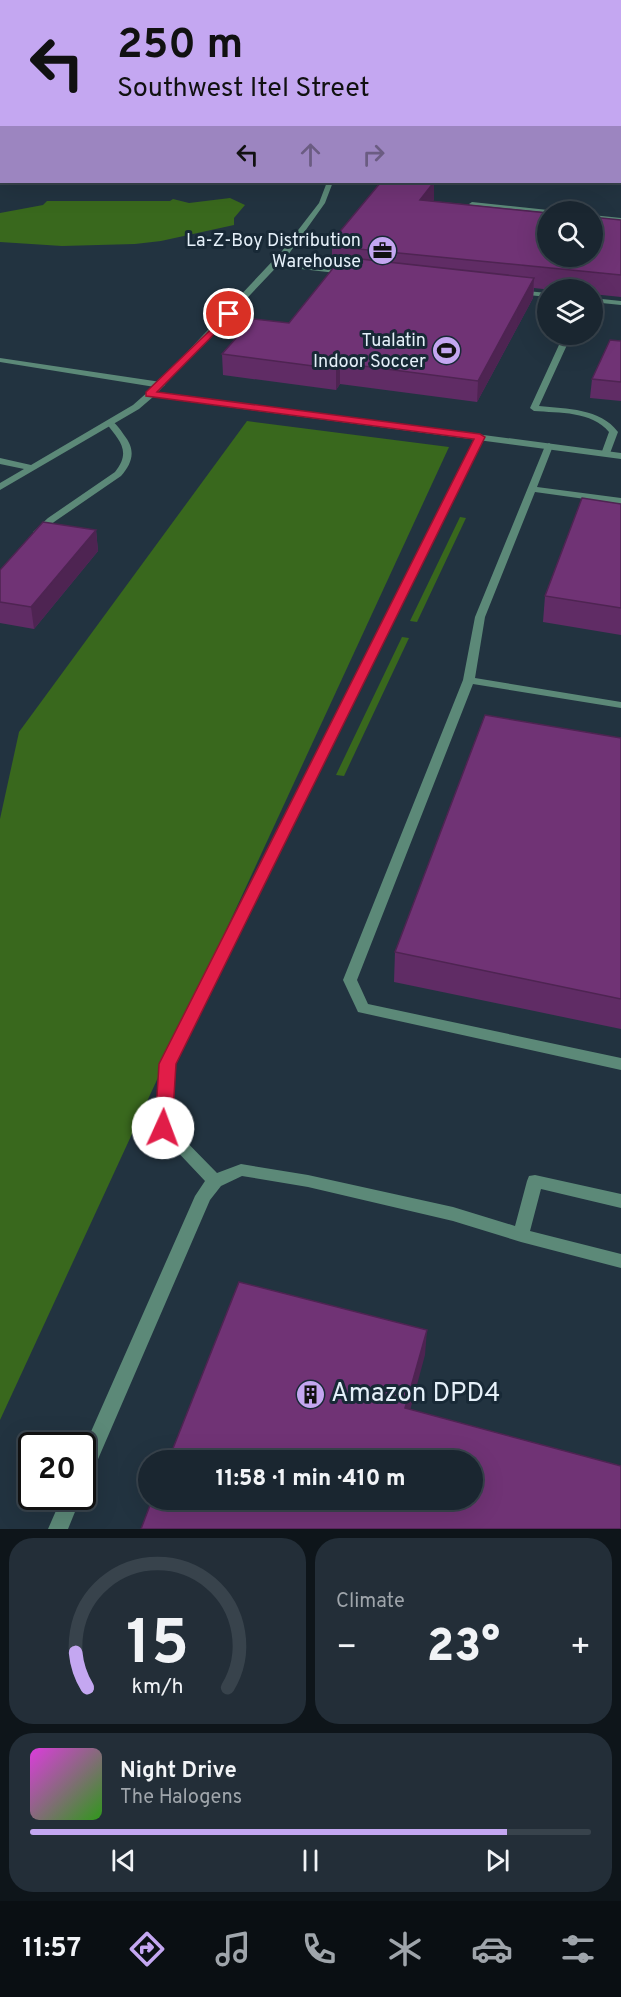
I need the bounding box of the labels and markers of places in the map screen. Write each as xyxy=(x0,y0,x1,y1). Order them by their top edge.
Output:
place label: La-Z-Boy Distribution Warehouse xyxy=(186,230,361,274)
office icon: La-Z-Boy Distribution Warehouse xyxy=(366,235,398,267)
pin xyxy=(203,288,254,339)
place label: Tualatin Indoor Soccer xyxy=(313,330,426,374)
sports icon: Tualatin Indoor Soccer xyxy=(431,335,463,367)
building icon: Amazon DPD4 xyxy=(294,1378,326,1410)
place label: Amazon DPD4 xyxy=(331,1378,500,1411)

